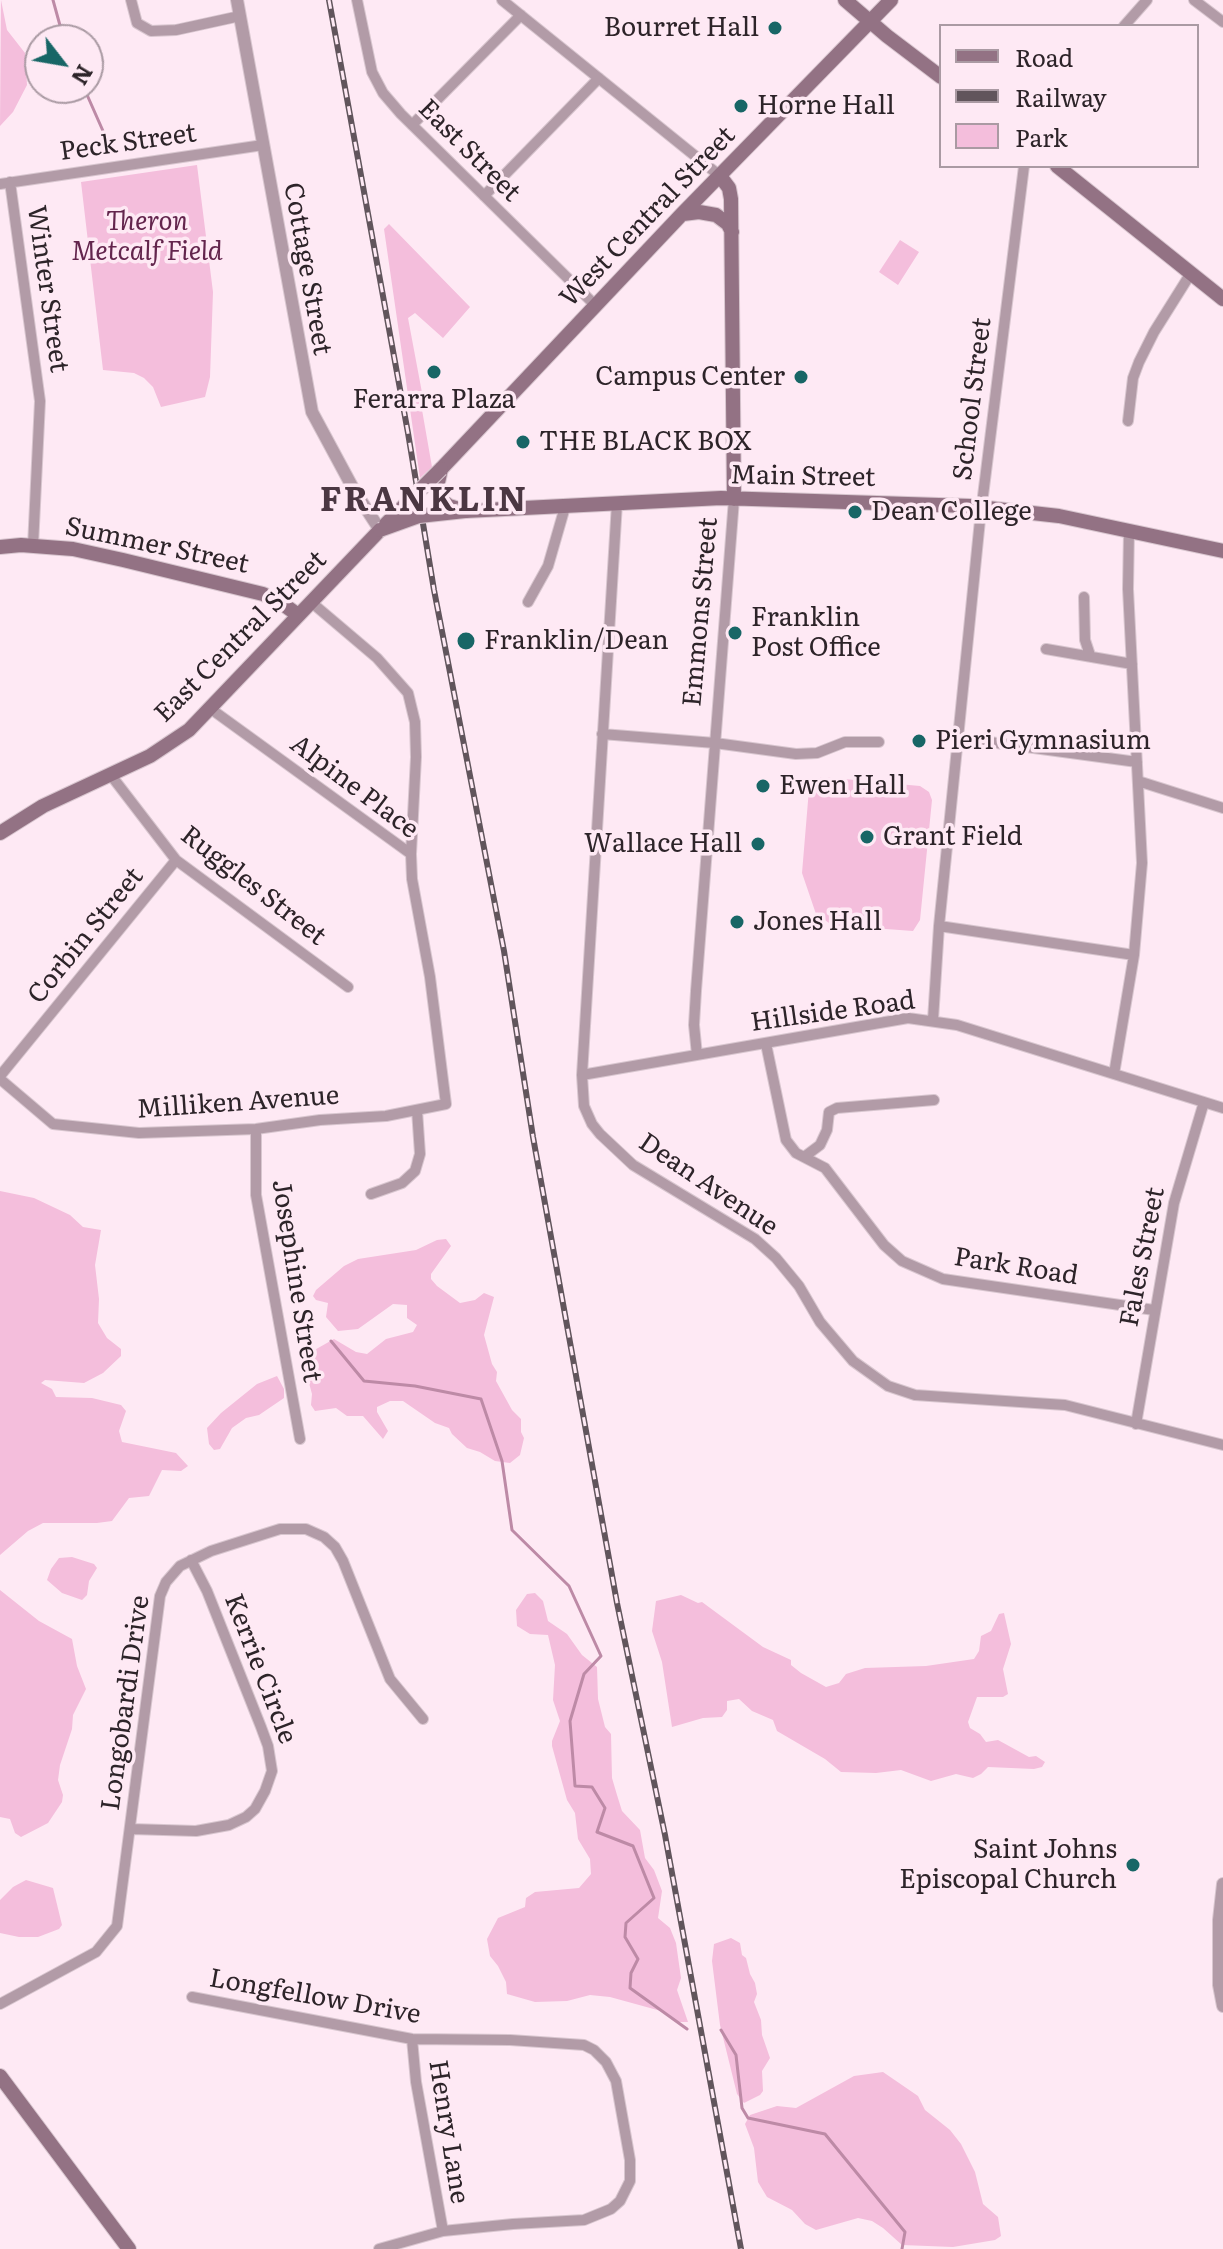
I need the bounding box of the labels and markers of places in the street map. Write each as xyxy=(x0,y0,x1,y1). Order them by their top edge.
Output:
place label: Bourret Hall xyxy=(604,12,759,44)
marker: Bourret Hall xyxy=(766,19,784,37)
place label: Horne Hall xyxy=(757,90,895,122)
marker: Horne Hall xyxy=(732,97,750,115)
place label: Campus Center xyxy=(595,361,785,393)
marker: Ferarra Plaza xyxy=(425,363,443,381)
marker: Campus Center xyxy=(792,368,810,386)
place label: Ferarra Plaza xyxy=(352,384,516,416)
place label: THE BLACK BOX xyxy=(539,426,752,458)
marker: THE BLACK BOX xyxy=(514,433,532,451)
place label: Dean College xyxy=(871,496,1032,528)
marker: Dean College xyxy=(846,503,864,521)
place label: Franklin Post Office xyxy=(751,602,881,664)
marker: Franklin Post Office xyxy=(726,624,744,642)
place label: Franklin/Dean xyxy=(484,625,669,657)
marker: Franklin/Dean xyxy=(455,630,477,652)
place label: Pieri Gymnasium xyxy=(935,725,1151,757)
marker: Pieri Gymnasium xyxy=(910,732,928,750)
place label: Ewen Hall xyxy=(779,770,906,802)
marker: Ewen Hall xyxy=(754,777,772,795)
place label: Grant Field xyxy=(883,821,1023,853)
place label: Wallace Hall xyxy=(584,828,742,860)
marker: Grant Field xyxy=(858,828,876,846)
marker: Wallace Hall xyxy=(749,835,767,853)
place label: Jones Hall xyxy=(753,906,882,938)
marker: Jones Hall xyxy=(728,913,746,931)
place label: Saint Johns Episcopal Church xyxy=(899,1834,1117,1896)
marker: Saint Johns Episcopal Church xyxy=(1124,1856,1142,1874)

